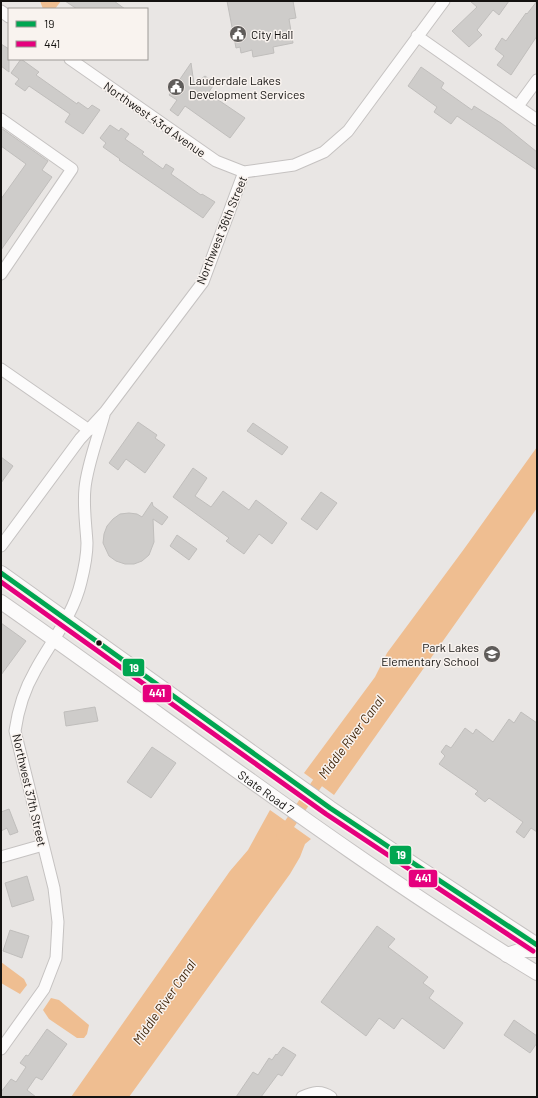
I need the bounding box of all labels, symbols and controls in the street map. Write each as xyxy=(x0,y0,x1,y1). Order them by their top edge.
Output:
legend xyxy=(8,8,148,60)
text: 19 xyxy=(44,16,54,30)
public building icon: City Hall xyxy=(228,24,248,44)
place label: City Hall xyxy=(251,27,293,41)
text: 441 xyxy=(44,36,60,50)
place label: Lauderdale Lakes Development Services xyxy=(189,73,305,101)
public building icon: Lauderdale Lakes Development Services xyxy=(166,77,186,97)
street label: Northwest 43rd Avenue xyxy=(101,78,209,160)
street label: Northwest 36th Street xyxy=(193,174,249,286)
unlabelled marker xyxy=(94,638,104,648)
place label: Park Lakes Elementary School xyxy=(381,640,479,668)
school or university icon: Park Lakes Elementary School xyxy=(482,644,502,664)
line badge: 19 xyxy=(122,658,145,677)
text: 19 xyxy=(129,661,139,674)
line badge: 441 xyxy=(142,684,172,703)
text: 441 xyxy=(149,686,165,699)
water label: Middle River Canal xyxy=(315,692,387,782)
street label: Northwest 37th Street xyxy=(10,732,50,848)
street label: State Road 7 xyxy=(236,767,297,816)
line badge: 19 xyxy=(389,845,412,865)
text: 19 xyxy=(396,848,406,861)
line badge: 441 xyxy=(408,869,438,888)
text: 441 xyxy=(415,871,431,884)
water label: Middle River Canal xyxy=(129,957,199,1047)

